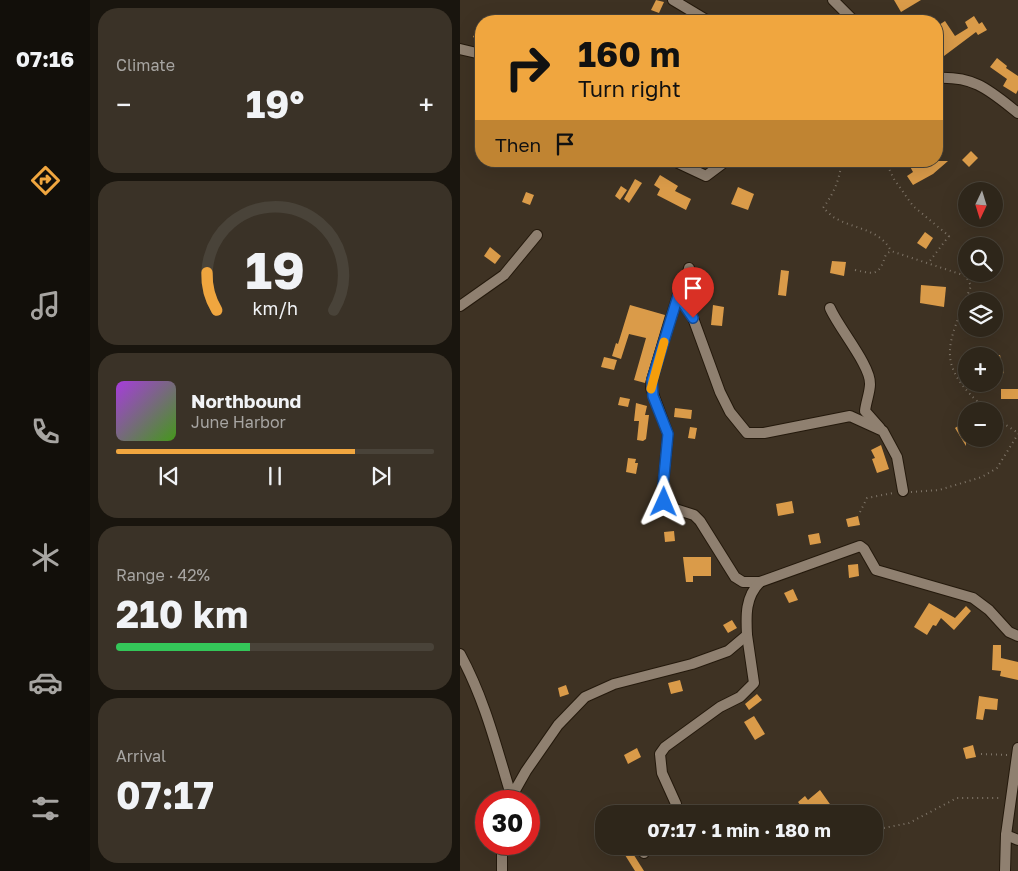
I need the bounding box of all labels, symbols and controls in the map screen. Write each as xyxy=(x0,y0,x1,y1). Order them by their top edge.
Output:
text: 160 m xyxy=(578,33,680,75)
icon: right xyxy=(495,35,560,100)
text: 07:16 xyxy=(16,45,74,72)
text: Climate xyxy=(116,55,175,75)
text: Turn right xyxy=(578,75,681,102)
text: 19° xyxy=(246,81,304,126)
text: − xyxy=(116,88,131,121)
text: + xyxy=(419,88,434,121)
icon: arrive xyxy=(551,130,579,158)
text: Then xyxy=(495,133,541,156)
icon: directions xyxy=(28,163,63,198)
north arrow xyxy=(958,182,1002,228)
map controls xyxy=(958,182,1003,447)
button: search xyxy=(958,237,1003,282)
text: 19 xyxy=(245,238,305,300)
pin xyxy=(672,267,714,318)
icon: arrive xyxy=(679,274,707,302)
icon: music xyxy=(28,288,63,323)
button: layers xyxy=(958,292,1003,337)
text: km/h xyxy=(252,297,298,319)
button: + xyxy=(958,347,1003,392)
text: Northbound xyxy=(191,389,301,412)
button: − xyxy=(958,402,1003,447)
text: June Harbor xyxy=(191,412,286,432)
icon: phone xyxy=(28,414,63,449)
icon: previous xyxy=(155,462,183,490)
icon: pause xyxy=(261,462,289,490)
icon: next xyxy=(367,462,395,490)
position arrow xyxy=(637,475,689,527)
icon: climate xyxy=(28,540,63,575)
text: Range · 42% xyxy=(116,565,210,585)
text: 210 km xyxy=(116,591,248,636)
icon: car xyxy=(28,665,63,700)
text: Arrival xyxy=(116,746,166,766)
text: 07:17 xyxy=(116,772,214,817)
speed limit sign: 30 xyxy=(475,790,540,855)
icon: filters xyxy=(28,791,63,826)
text: 07:17 · 1 min · 180 m xyxy=(647,818,831,841)

